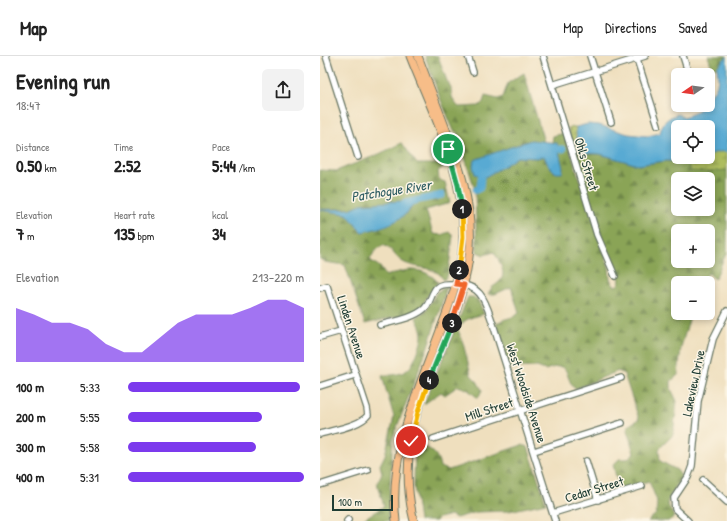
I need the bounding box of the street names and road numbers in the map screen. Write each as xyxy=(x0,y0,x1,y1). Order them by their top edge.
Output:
street label: Ohls Street xyxy=(570,135,604,193)
street label: Linden Avenue xyxy=(333,293,371,361)
street label: West Woodside Avenue xyxy=(502,341,552,445)
street label: Lakeview Drive xyxy=(677,348,709,418)
street label: Mill Street xyxy=(463,393,516,425)
street label: Cedar Street xyxy=(562,471,626,506)

